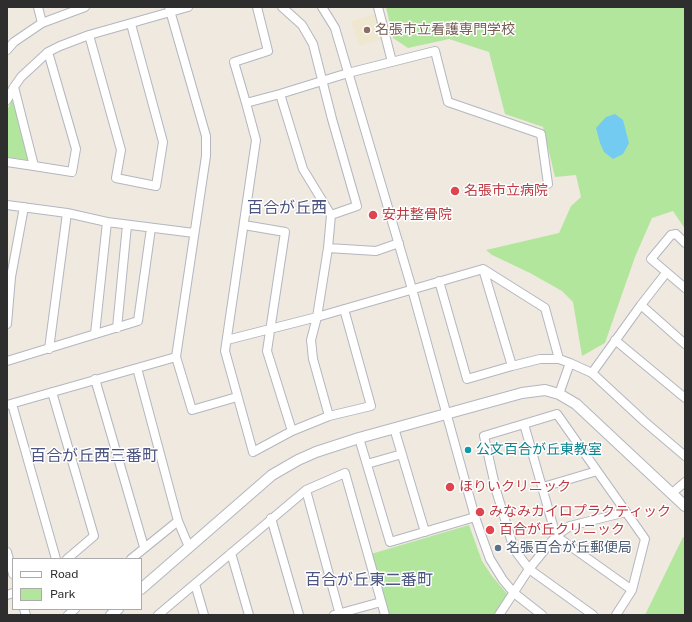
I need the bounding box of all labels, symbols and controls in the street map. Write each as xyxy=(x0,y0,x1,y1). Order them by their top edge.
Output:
place label: 名張市立看護専門学校 xyxy=(375,22,515,38)
marker: 名張市立看護専門学校 xyxy=(362,25,372,35)
place label: 名張市立病院 xyxy=(464,183,548,199)
marker: 名張市立病院 xyxy=(449,185,461,197)
district label: 百合が丘西 xyxy=(247,198,327,218)
place label: 安井整骨院 xyxy=(382,207,452,223)
marker: 安井整骨院 xyxy=(367,209,379,221)
place label: 公文百合が丘東教室 xyxy=(476,442,602,458)
marker: 公文百合が丘東教室 xyxy=(463,445,473,455)
district label: 百合が丘西三番町 xyxy=(30,446,158,466)
place label: ほりいクリニック xyxy=(459,479,571,495)
marker: ほりいクリニック xyxy=(444,481,456,493)
place label: みなみカイロプラクティック xyxy=(489,504,671,520)
marker: みなみカイロプラクティック xyxy=(474,506,486,518)
place label: 百合が丘クリニック xyxy=(499,522,625,538)
marker: 百合が丘クリニック xyxy=(484,524,496,536)
place label: 名張百合が丘郵便局 xyxy=(506,540,632,556)
marker: 名張百合が丘郵便局 xyxy=(493,543,503,553)
legend xyxy=(12,558,142,610)
text: Road xyxy=(50,567,78,581)
district label: 百合が丘東二番町 xyxy=(305,570,433,590)
text: Park xyxy=(50,587,76,601)

